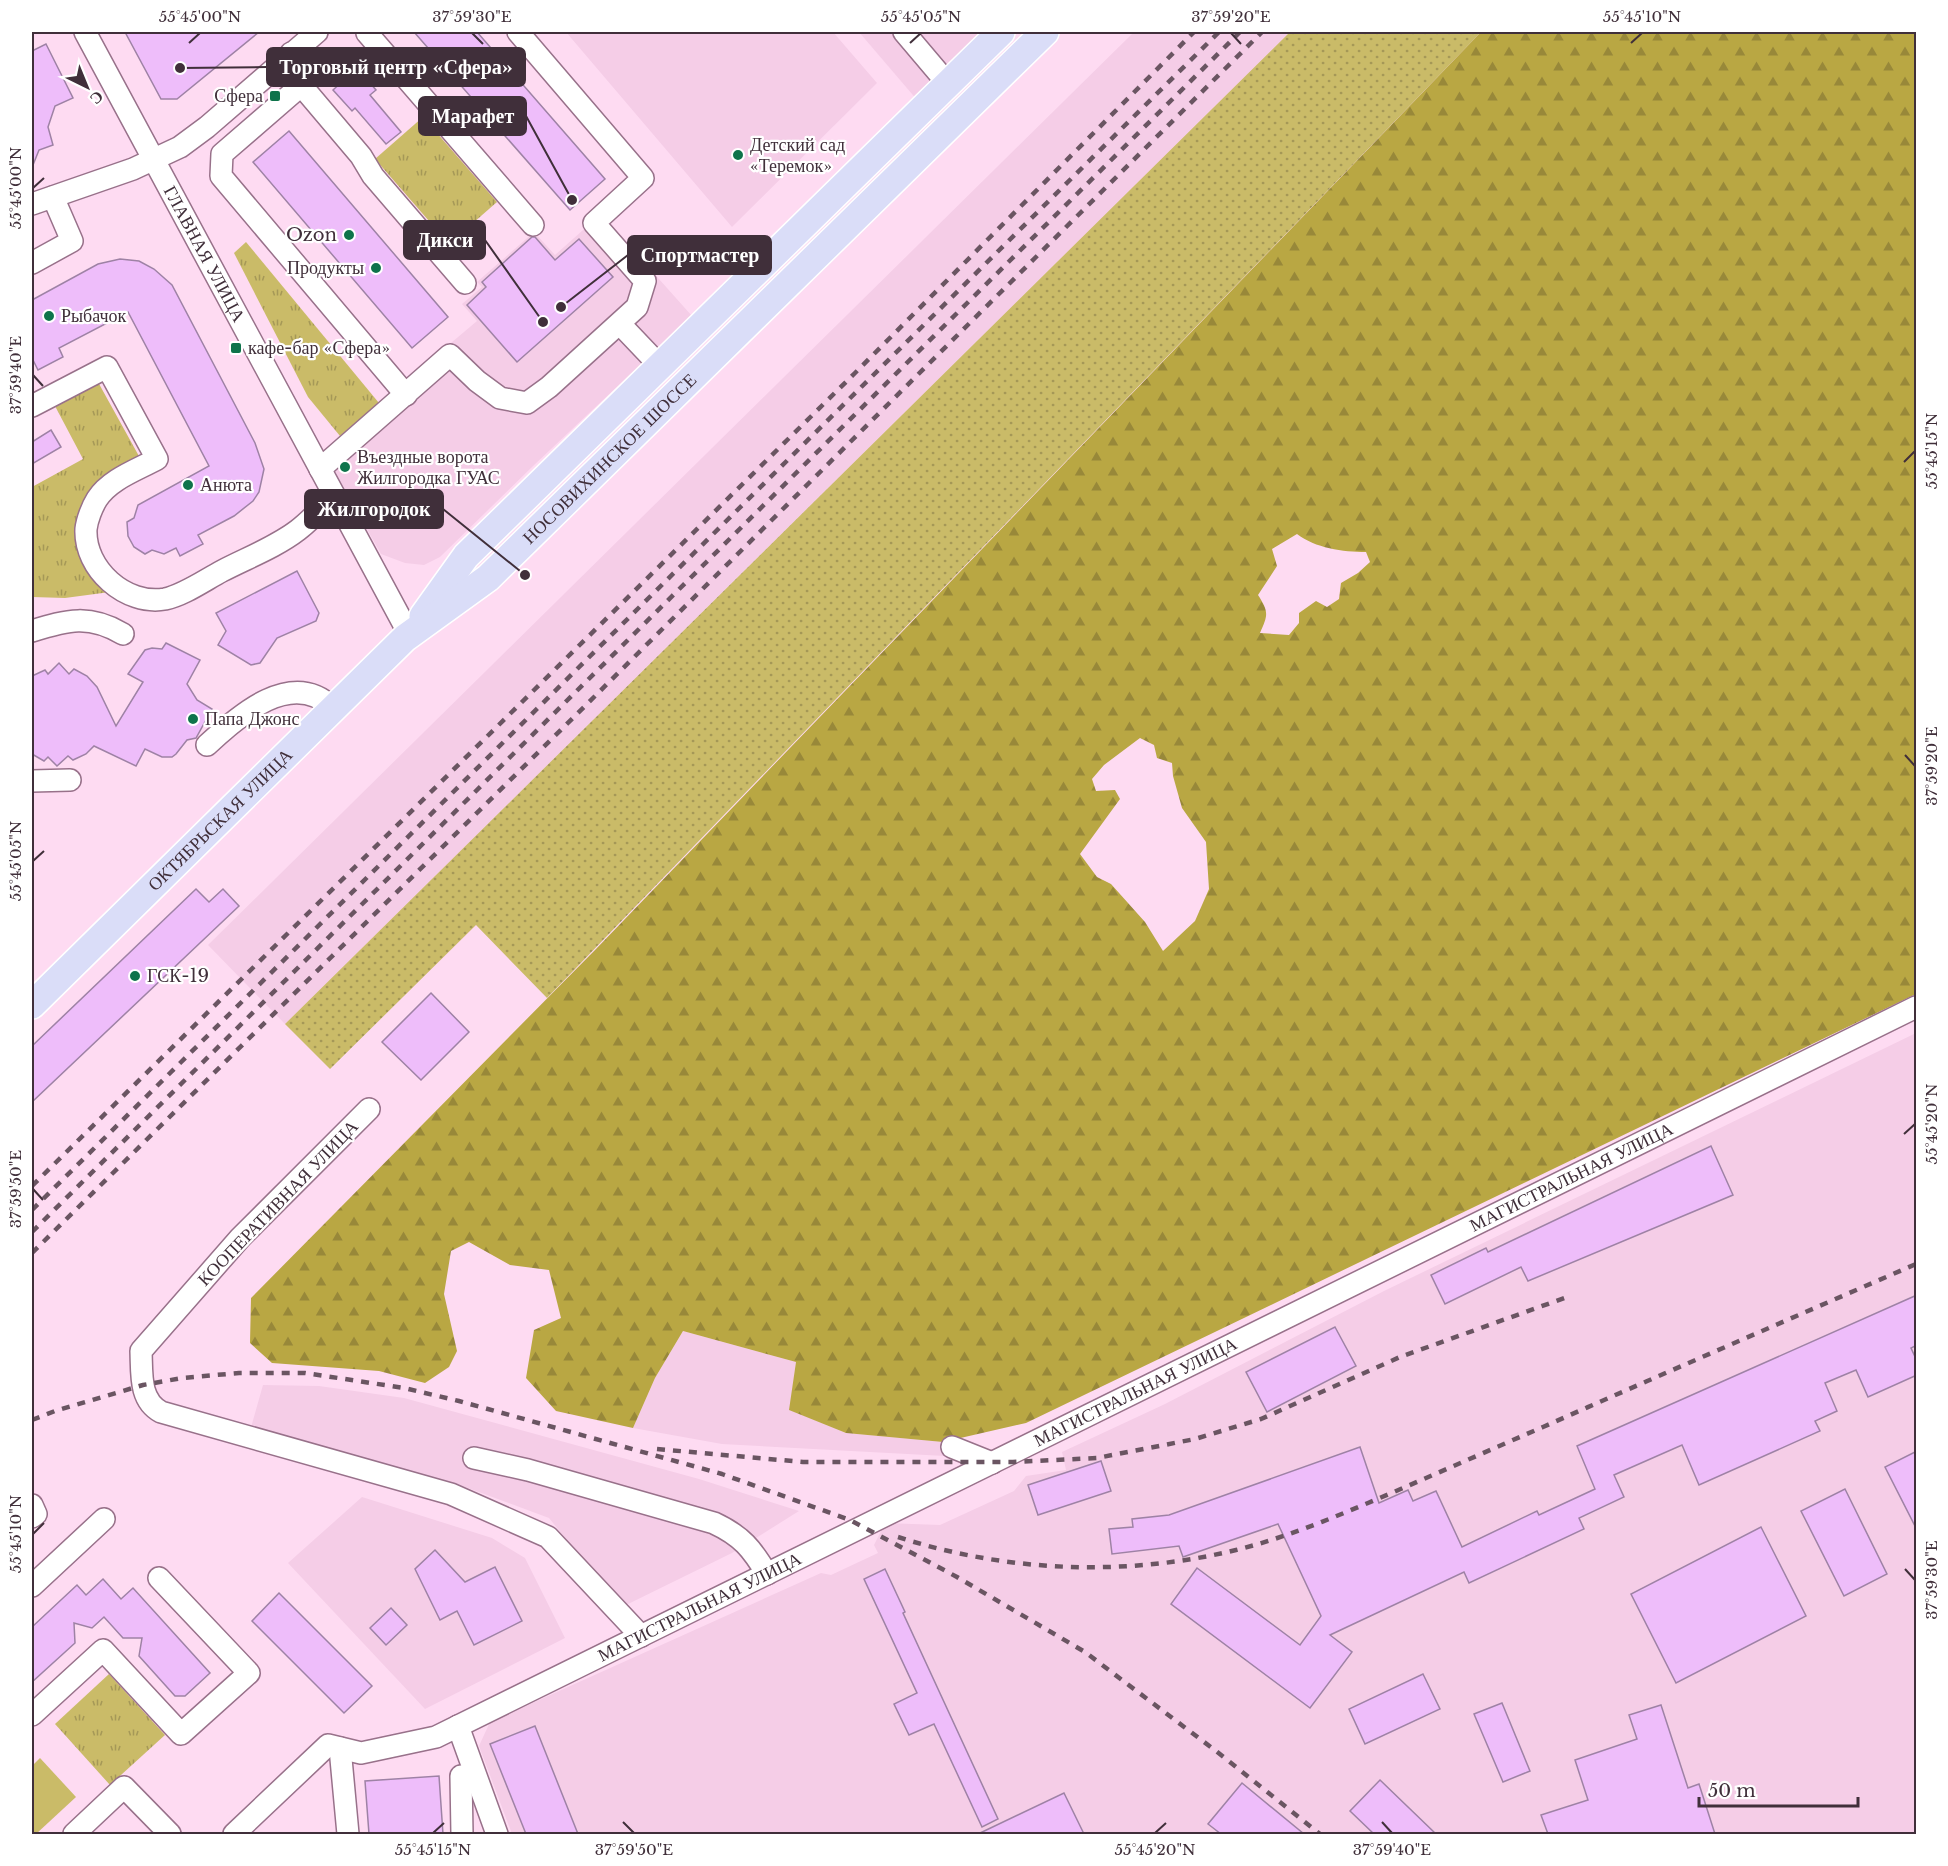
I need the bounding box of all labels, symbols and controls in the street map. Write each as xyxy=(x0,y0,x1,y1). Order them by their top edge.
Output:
text: 55°45'00"N xyxy=(159,7,241,26)
text: 37°59'30"E xyxy=(432,7,512,26)
text: 55°45'05"N xyxy=(881,7,961,26)
text: 37°59'20"E xyxy=(1191,7,1271,26)
text: 55°45'10"N xyxy=(1603,7,1681,26)
callout: Торговый центр «Сфера» xyxy=(267,48,525,86)
text: Торговый центр «Сфера» xyxy=(279,55,513,79)
north arrow xyxy=(57,57,117,117)
place label: Сфера xyxy=(214,85,263,107)
text: С xyxy=(86,87,108,109)
marker: Сфера xyxy=(268,89,282,103)
callout: Марафет xyxy=(419,97,526,135)
text: Марафет xyxy=(432,104,514,128)
place label: Детский сад «Теремок» xyxy=(750,134,845,177)
text: 55°45'00"N xyxy=(6,147,25,229)
marker: Детский сад «Теремок» xyxy=(731,148,745,162)
street label: ГЛАВНАЯ УЛИЦА xyxy=(159,182,250,326)
callout: Дикси xyxy=(404,221,485,259)
place label: Ozon xyxy=(286,224,337,246)
marker: Ozon xyxy=(342,228,356,242)
text: Дикси xyxy=(417,228,473,252)
callout: Спортмастер xyxy=(628,236,771,274)
text: Спортмастер xyxy=(641,243,759,267)
place label: Продукты xyxy=(287,257,364,279)
marker: Продукты xyxy=(369,261,383,275)
place label: Рыбачок xyxy=(61,305,127,327)
marker: Рыбачок xyxy=(42,309,56,323)
text: 37°59'40"E xyxy=(6,336,25,414)
place label: кафе-бар «Сфера» xyxy=(248,337,390,359)
marker: кафе-бар «Сфера» xyxy=(229,341,243,355)
street label: НОСОВИХИНСКОЕ ШОССЕ xyxy=(518,369,701,549)
text: 55°45'15"N xyxy=(1922,413,1941,489)
place label: Въездные ворота Жилгородка ГУАС xyxy=(357,446,500,489)
marker: Въездные ворота Жилгородка ГУАС xyxy=(338,460,352,474)
place label: Анюта xyxy=(200,474,252,496)
marker: Анюта xyxy=(181,478,195,492)
callout: Жилгородок xyxy=(305,490,443,528)
text: Жилгородок xyxy=(317,497,431,521)
place label: Папа Джонс xyxy=(205,708,299,730)
marker: Папа Джонс xyxy=(186,712,200,726)
text: 37°59'20"E xyxy=(1922,726,1941,806)
street label: ОКТЯБРЬСКАЯ УЛИЦА xyxy=(143,744,297,896)
text: 55°45'05"N xyxy=(6,821,25,901)
place label: ГСК-19 xyxy=(147,965,209,987)
marker: ГСК-19 xyxy=(128,969,142,983)
text: 55°45'20"N xyxy=(1922,1083,1941,1165)
street label: КООПЕРАТИВНАЯ УЛИЦА xyxy=(193,1116,363,1290)
street label: МАГИСТРАЛЬНАЯ УЛИЦА xyxy=(1466,1118,1677,1236)
text: 37°59'50"E xyxy=(6,1150,25,1228)
street label: МАГИСТРАЛЬНАЯ УЛИЦА xyxy=(1030,1333,1241,1451)
text: 55°45'10"N xyxy=(6,1495,25,1573)
text: 37°59'30"E xyxy=(1922,1540,1941,1620)
street label: МАГИСТРАЛЬНАЯ УЛИЦА xyxy=(594,1548,805,1666)
scale bar xyxy=(1699,1770,1858,1808)
text: 50 m xyxy=(1708,1780,1756,1802)
text: 55°45'15"N xyxy=(395,1840,471,1859)
text: 37°59'50"E xyxy=(595,1840,673,1859)
text: 55°45'20"N xyxy=(1114,1840,1196,1859)
text: 37°59'40"E xyxy=(1353,1840,1431,1859)

